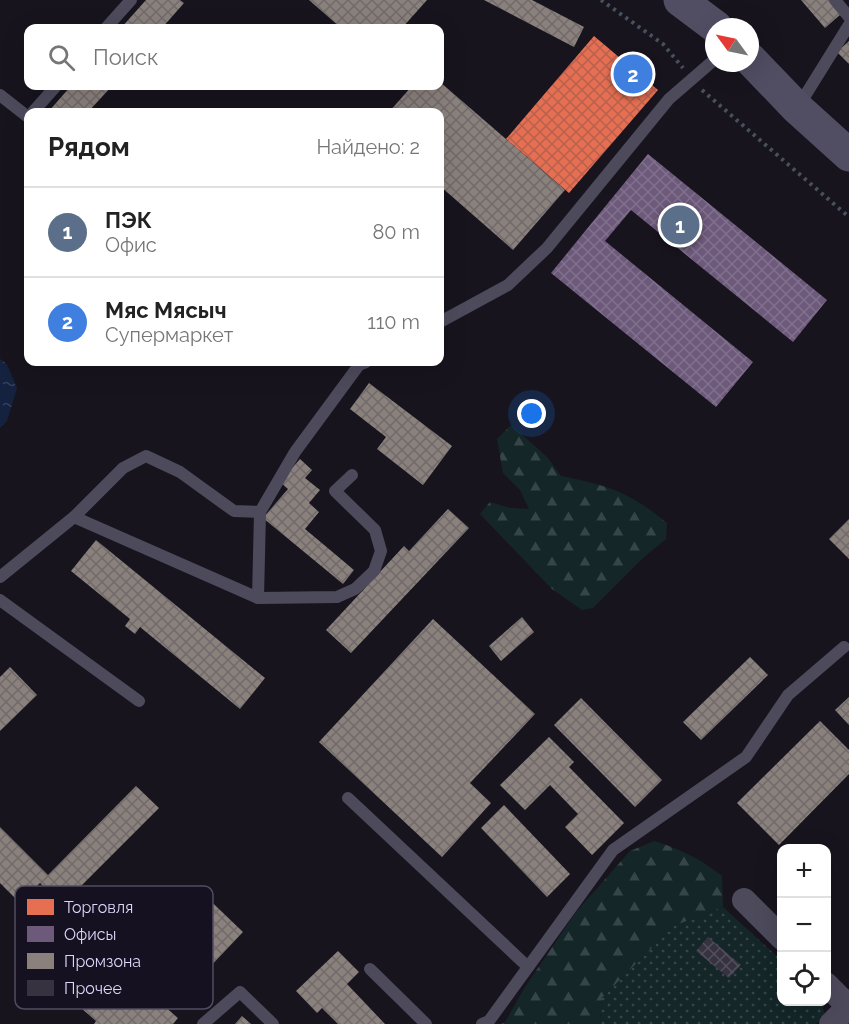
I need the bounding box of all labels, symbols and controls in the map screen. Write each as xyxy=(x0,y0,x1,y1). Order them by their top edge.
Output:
north arrow xyxy=(705,18,759,72)
search box xyxy=(24,24,444,90)
icon: search xyxy=(45,41,78,74)
text: Поиск xyxy=(93,44,158,70)
pin: 2 xyxy=(614,52,652,97)
text: Рядом xyxy=(48,132,130,162)
text: Найдено: 2 xyxy=(316,135,420,159)
pin: 1 xyxy=(660,202,700,248)
text: ПЭК xyxy=(105,207,152,233)
text: 1 xyxy=(63,220,72,244)
text: 80 m xyxy=(372,220,420,244)
text: Офис xyxy=(105,233,157,257)
text: Мяс Мясыч xyxy=(105,297,227,323)
text: 2 xyxy=(62,310,73,334)
text: 110 m xyxy=(367,310,420,334)
text: Супермаркет xyxy=(105,323,233,347)
your location xyxy=(517,399,546,428)
map controls xyxy=(777,844,831,1006)
button: + xyxy=(777,844,831,898)
legend xyxy=(15,886,213,1009)
text: Торговля xyxy=(64,898,133,917)
button: − xyxy=(777,898,831,952)
text: Офисы xyxy=(64,925,116,944)
text: Промзона xyxy=(64,952,141,971)
button: locate xyxy=(777,952,831,1006)
text: Прочее xyxy=(64,979,122,998)

